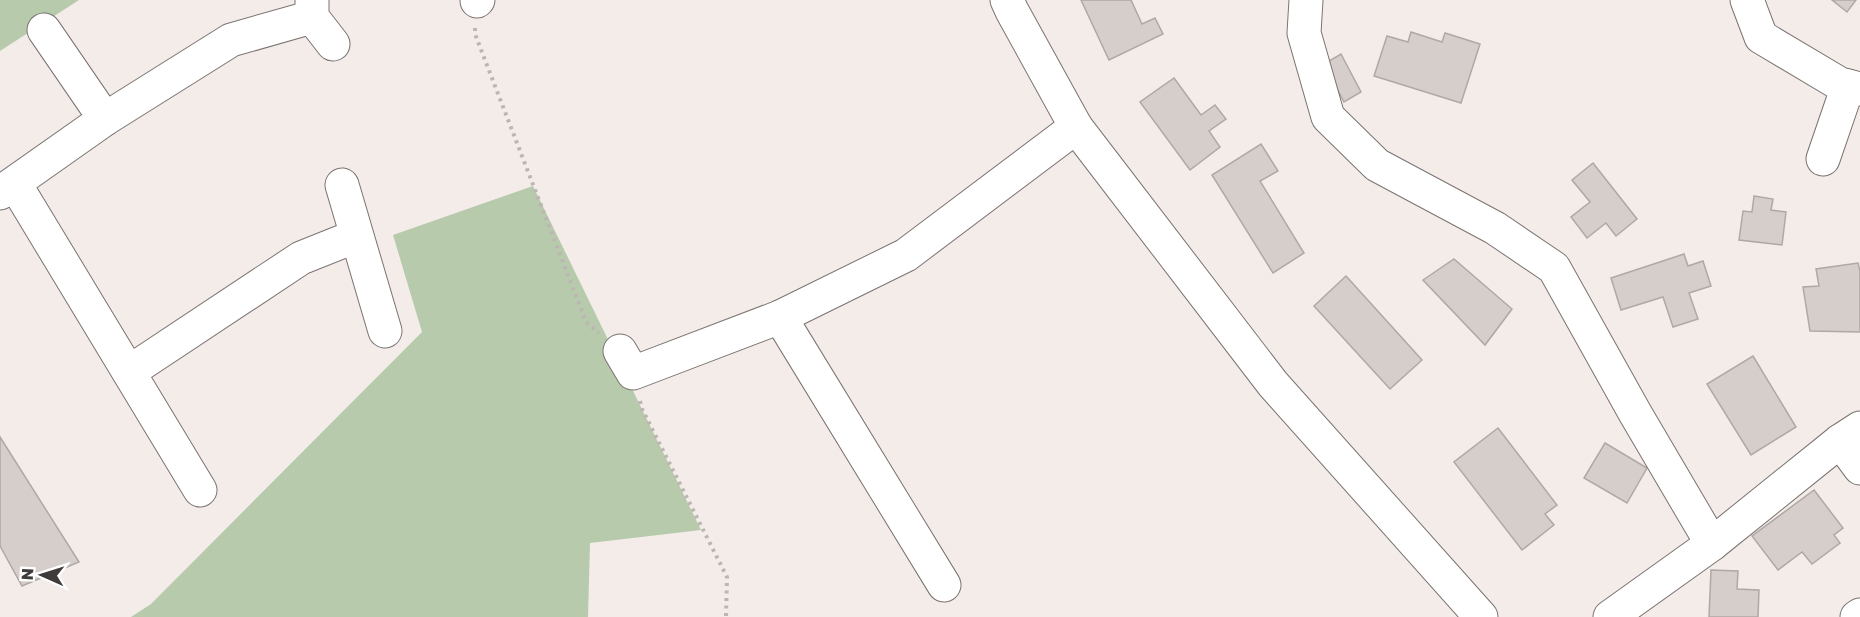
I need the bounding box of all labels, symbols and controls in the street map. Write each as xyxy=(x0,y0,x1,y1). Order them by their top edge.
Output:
north arrow xyxy=(12,545,72,605)
text: N xyxy=(17,568,37,581)

